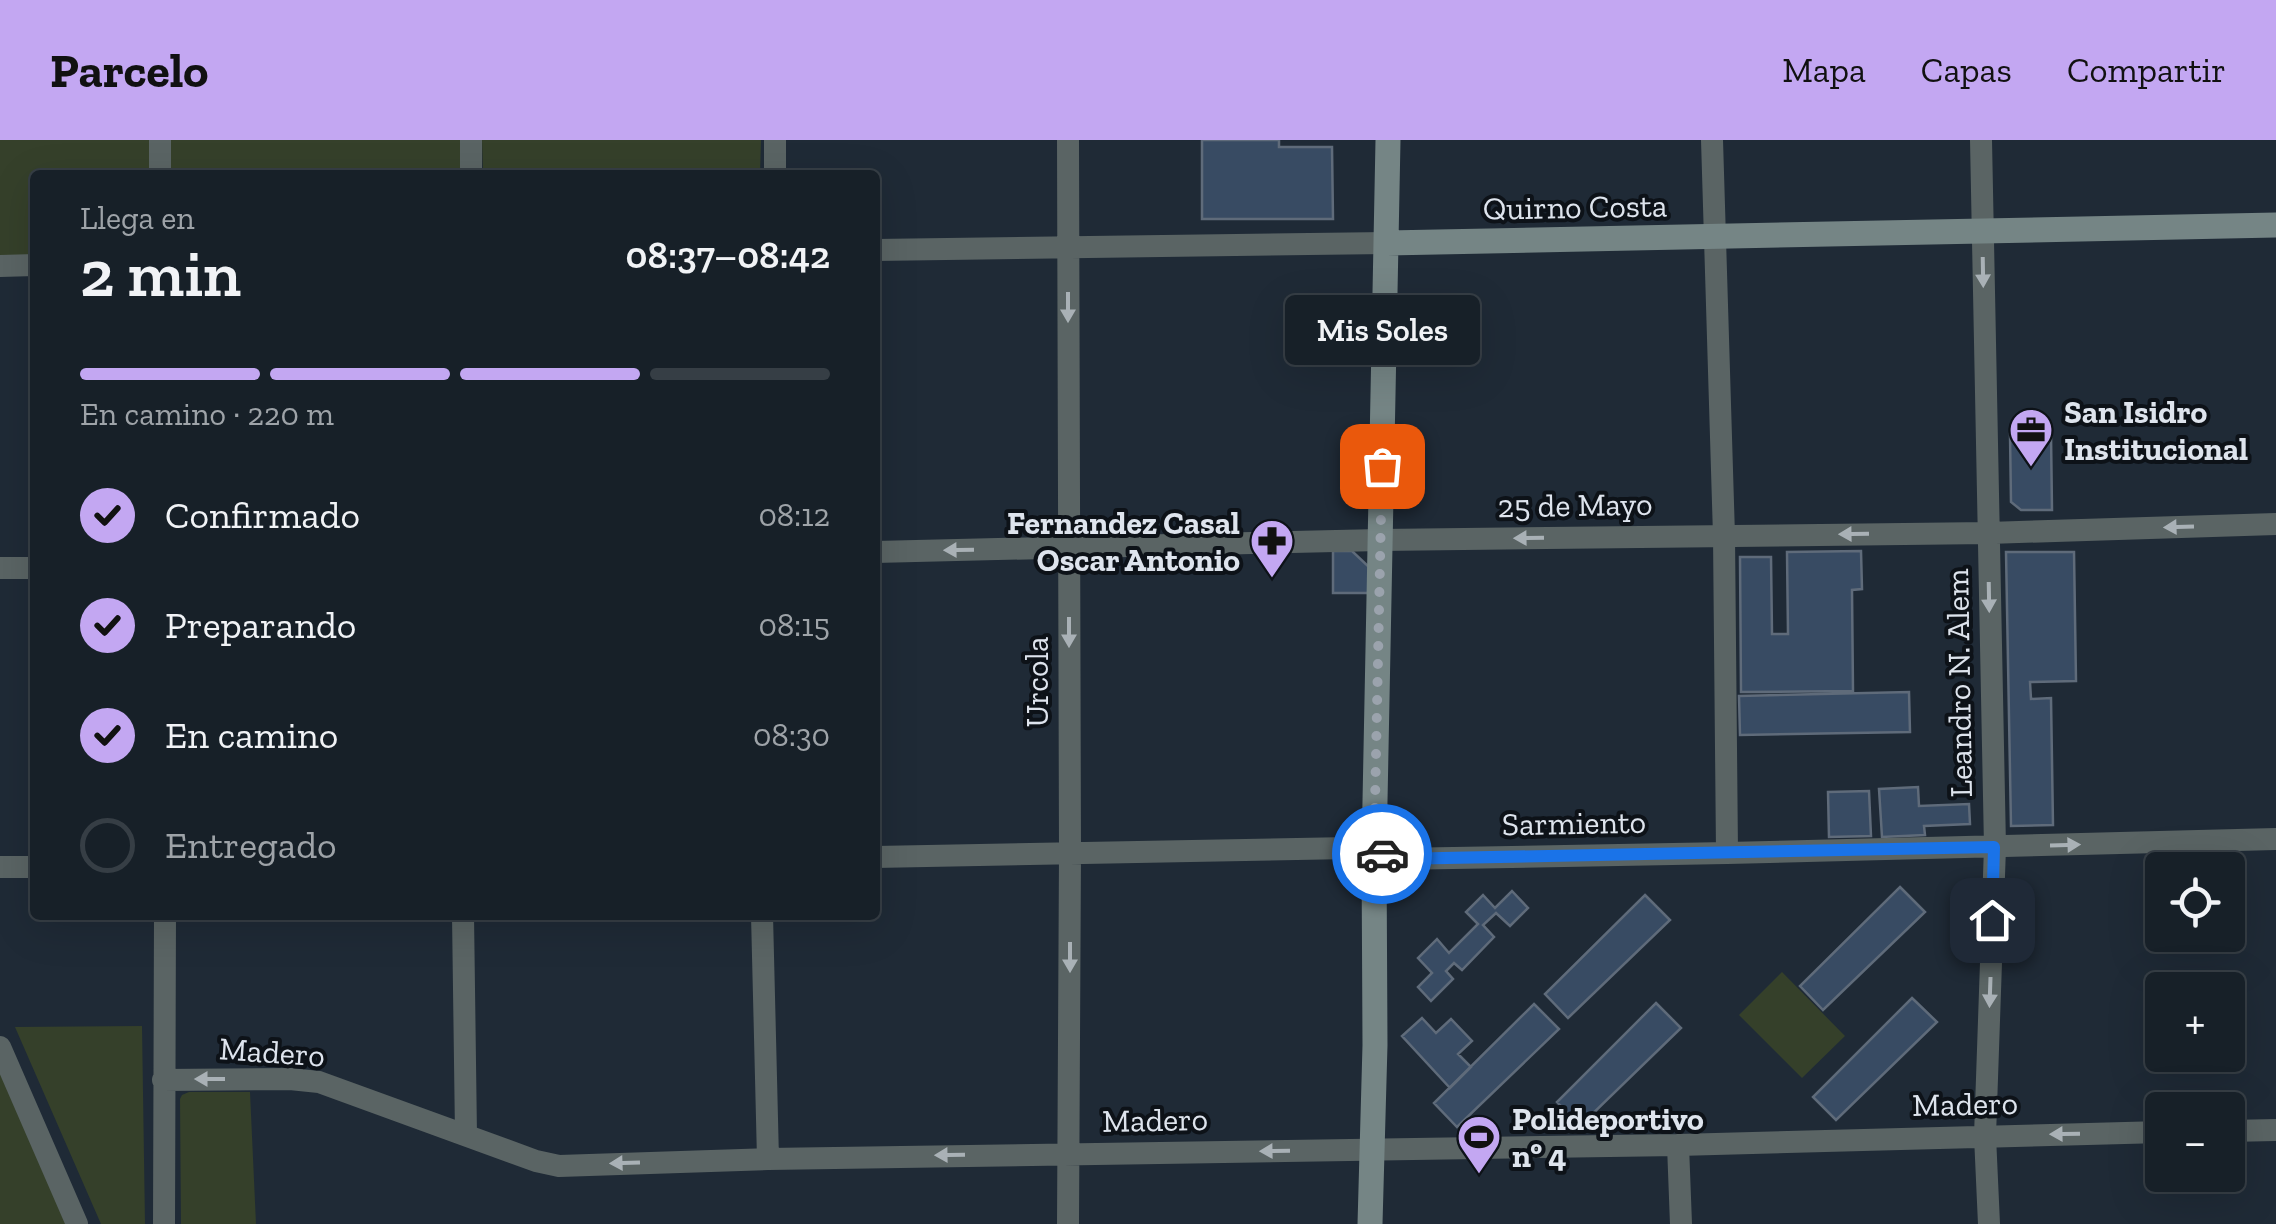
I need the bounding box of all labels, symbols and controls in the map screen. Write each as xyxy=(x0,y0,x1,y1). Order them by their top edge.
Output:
text: Parcelo xyxy=(50,42,208,99)
text: Mapa xyxy=(1782,49,1866,91)
text: Capas xyxy=(1921,49,2012,91)
text: Compartir xyxy=(2067,49,2226,91)
street label: Quirno Costa xyxy=(1483,186,1667,228)
text: Llega en xyxy=(80,199,195,237)
text: 08:37–08:42 xyxy=(626,232,830,278)
text: 2 min xyxy=(80,235,241,313)
one-way arrow xyxy=(1976,257,1992,289)
one-way arrow xyxy=(1060,292,1076,324)
callout: Mis Soles xyxy=(1284,296,1480,366)
text: Mis Soles xyxy=(1317,311,1448,349)
place label: San Isidro Institucional xyxy=(2064,393,2248,468)
text: En camino · 220 m xyxy=(80,395,334,433)
office icon: San Isidro Institucional xyxy=(2008,407,2054,468)
pin xyxy=(1340,424,1425,509)
icon: bag xyxy=(1355,439,1410,494)
street label: 25 de Mayo xyxy=(1497,485,1653,525)
icon: check xyxy=(80,488,135,543)
text: Confirmado xyxy=(165,492,360,538)
text: 08:12 xyxy=(758,496,830,534)
place label: Fernandez Casal Oscar Antonio xyxy=(1007,504,1240,579)
pharmacy icon: Fernandez Casal Oscar Antonio xyxy=(1249,518,1295,579)
one-way arrow xyxy=(2162,520,2194,536)
one-way arrow xyxy=(1837,527,1869,543)
one-way arrow xyxy=(1512,531,1544,547)
one-way arrow xyxy=(942,543,974,559)
street label: Leandro N. Alem xyxy=(1938,568,1980,798)
one-way arrow xyxy=(1982,582,1998,614)
icon: check xyxy=(80,598,135,653)
text: Preparando xyxy=(165,602,356,648)
text: 08:15 xyxy=(758,606,830,644)
one-way arrow xyxy=(1061,617,1077,649)
street label: Urcola xyxy=(1018,637,1056,727)
icon: check xyxy=(80,708,135,763)
text: En camino xyxy=(165,712,338,758)
text: 08:30 xyxy=(753,716,830,754)
street label: Sarmiento xyxy=(1502,803,1646,843)
courier xyxy=(1332,804,1432,904)
text: Entregado xyxy=(165,822,337,868)
icon: car xyxy=(1355,827,1410,882)
one-way arrow xyxy=(2049,836,2081,852)
map controls xyxy=(2145,852,2245,1192)
button: locate xyxy=(2145,852,2245,952)
pin xyxy=(1950,878,2035,963)
icon: home xyxy=(1965,893,2020,948)
one-way arrow xyxy=(1062,942,1078,974)
button: + xyxy=(2145,972,2245,1072)
one-way arrow xyxy=(1981,977,1997,1009)
street label: Madero xyxy=(218,1029,326,1075)
one-way arrow xyxy=(193,1071,225,1087)
street label: Madero xyxy=(1912,1084,2018,1124)
button: − xyxy=(2145,1092,2245,1192)
street label: Madero xyxy=(1102,1100,1208,1140)
place label: Polideportivo nº 4 xyxy=(1512,1100,1704,1175)
sports icon: Polideportivo nº 4 xyxy=(1456,1114,1502,1175)
one-way arrow xyxy=(2049,1127,2081,1143)
one-way arrow xyxy=(1259,1143,1291,1159)
one-way arrow xyxy=(934,1148,966,1164)
one-way arrow xyxy=(609,1156,641,1172)

